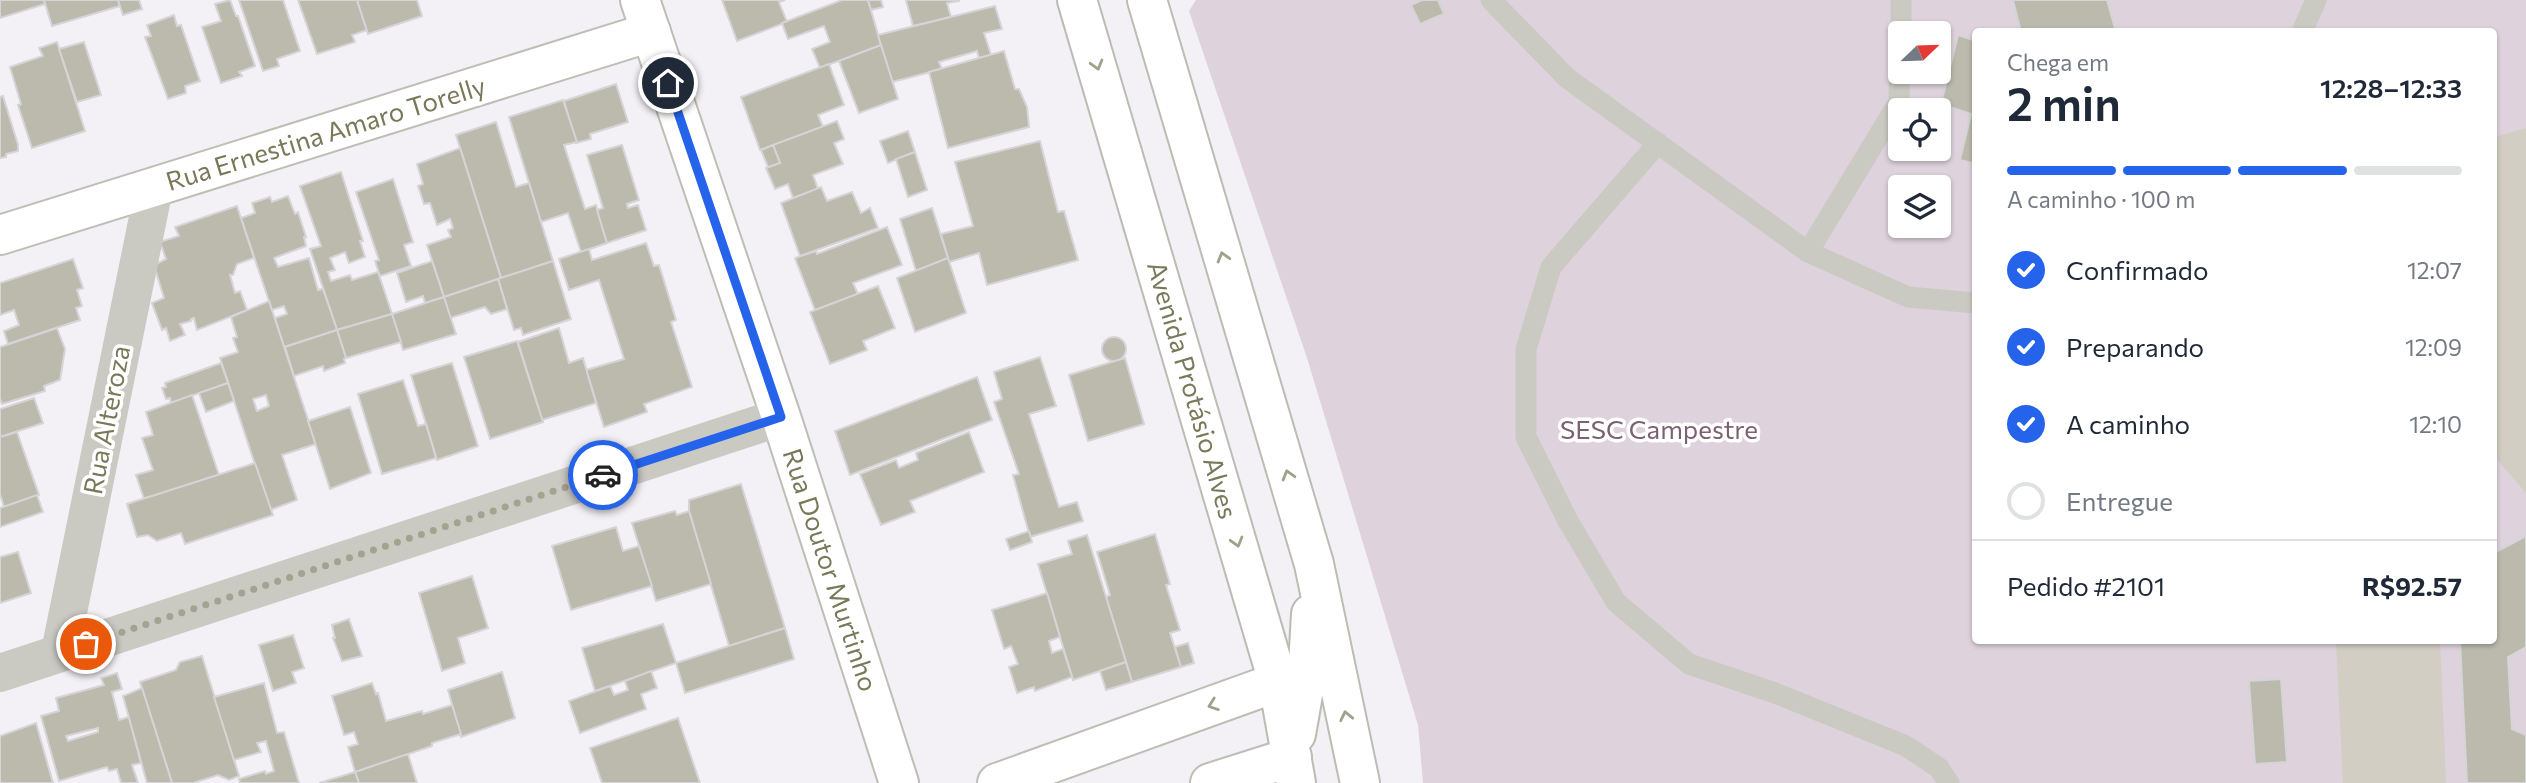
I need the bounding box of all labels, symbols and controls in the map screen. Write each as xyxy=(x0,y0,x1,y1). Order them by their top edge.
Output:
north arrow xyxy=(1888,21,1951,84)
map controls xyxy=(1888,21,1951,238)
text: Chega em xyxy=(2007,48,2109,76)
pin xyxy=(638,53,698,113)
one-way arrow xyxy=(1088,59,1103,71)
icon: home xyxy=(649,64,687,102)
street label: Rua Ernestina Amaro Torelly xyxy=(162,69,489,196)
text: 12:28–12:33 xyxy=(2320,72,2462,103)
text: 2 min xyxy=(2007,74,2121,130)
button: locate xyxy=(1888,98,1951,161)
button: layers xyxy=(1888,175,1951,238)
text: A caminho · 100 m xyxy=(2007,185,2195,213)
one-way arrow xyxy=(1217,251,1232,263)
icon: check xyxy=(2007,251,2045,289)
text: Confirmado xyxy=(2066,254,2208,285)
text: 12:07 xyxy=(2407,256,2462,284)
street label: Avenida Protásio Alves xyxy=(1142,257,1245,522)
icon: check xyxy=(2007,328,2045,366)
text: Preparando xyxy=(2066,331,2204,362)
text: 12:09 xyxy=(2405,333,2462,361)
street label: Rua Alteroza xyxy=(76,343,135,497)
icon: check xyxy=(2007,405,2045,443)
text: A caminho xyxy=(2066,408,2190,439)
text: 12:10 xyxy=(2409,410,2462,438)
park label: SESC Campestre xyxy=(1560,413,1758,444)
courier xyxy=(568,440,638,510)
street label: Rua Doutor Murtinho xyxy=(778,444,885,695)
icon: car xyxy=(584,456,622,494)
one-way arrow xyxy=(1281,469,1296,481)
text: Entregue xyxy=(2066,485,2173,516)
one-way arrow xyxy=(1228,536,1243,548)
text: Pedido #2101 xyxy=(2007,570,2165,601)
text: R$92.57 xyxy=(2362,570,2462,601)
pin xyxy=(56,614,116,674)
icon: bag xyxy=(67,625,105,663)
one-way arrow xyxy=(1208,697,1220,711)
one-way arrow xyxy=(1339,710,1354,722)

